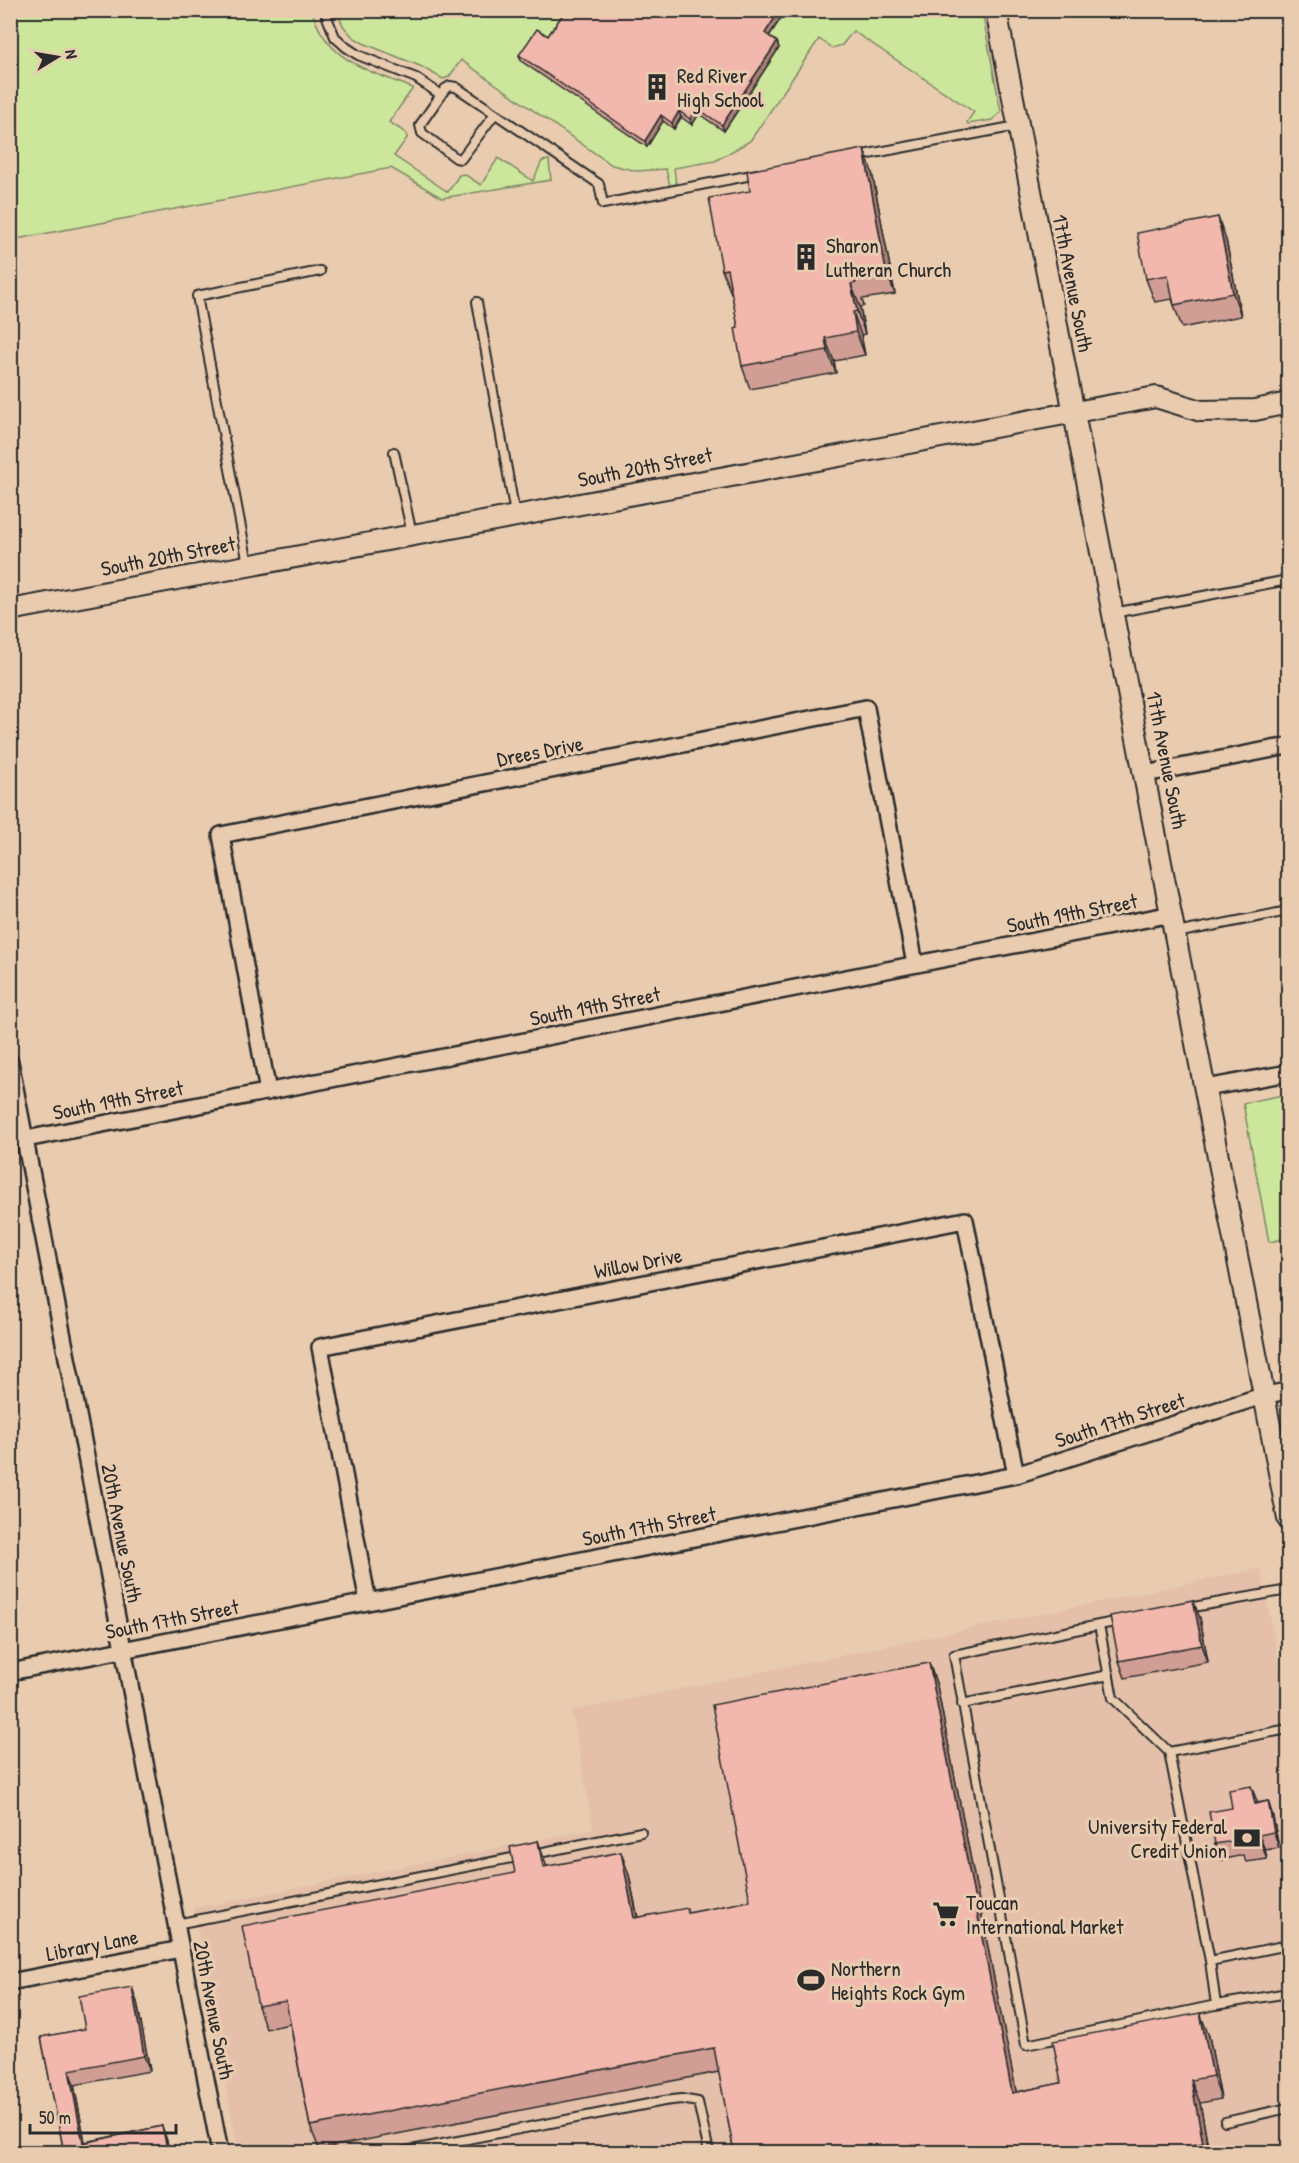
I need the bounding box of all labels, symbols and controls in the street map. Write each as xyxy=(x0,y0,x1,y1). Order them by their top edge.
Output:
north arrow xyxy=(27,27,87,87)
text: N xyxy=(60,48,83,61)
place label: Red River High School xyxy=(677,61,764,114)
building icon: Red River High School xyxy=(642,72,672,102)
street label: 17th Avenue South xyxy=(1045,212,1101,354)
place label: Sharon Lutheran Church xyxy=(826,231,951,284)
building icon: Sharon Lutheran Church xyxy=(791,242,821,272)
street label: South 20th Street xyxy=(575,440,715,494)
street label: South 20th Street xyxy=(98,529,238,583)
street label: 17th Avenue South xyxy=(1139,689,1195,831)
street label: Drees Drive xyxy=(494,728,586,774)
street label: South 19th Street xyxy=(1004,886,1141,940)
street label: South 19th Street xyxy=(527,979,664,1033)
street label: South 19th Street xyxy=(50,1073,187,1127)
street label: Willow Drive xyxy=(591,1240,685,1286)
street label: South 17th Street xyxy=(1051,1385,1189,1455)
street label: 20th Avenue South xyxy=(94,1461,150,1605)
street label: South 17th Street xyxy=(580,1499,719,1553)
street label: South 17th Street xyxy=(103,1592,242,1646)
place label: University Federal Credit Union xyxy=(1088,1812,1227,1865)
bank icon: University Federal Credit Union xyxy=(1232,1823,1262,1853)
place label: Toucan International Market xyxy=(966,1888,1124,1941)
supermarket icon: Toucan International Market xyxy=(931,1899,961,1929)
street label: Library Lane xyxy=(43,1922,141,1968)
street label: 20th Avenue South xyxy=(186,1938,242,2082)
place label: Northern Heights Rock Gym xyxy=(831,1954,965,2007)
sports icon: Northern Heights Rock Gym xyxy=(796,1965,826,1995)
scale bar xyxy=(30,2097,176,2135)
text: 50 m xyxy=(39,2105,71,2130)

